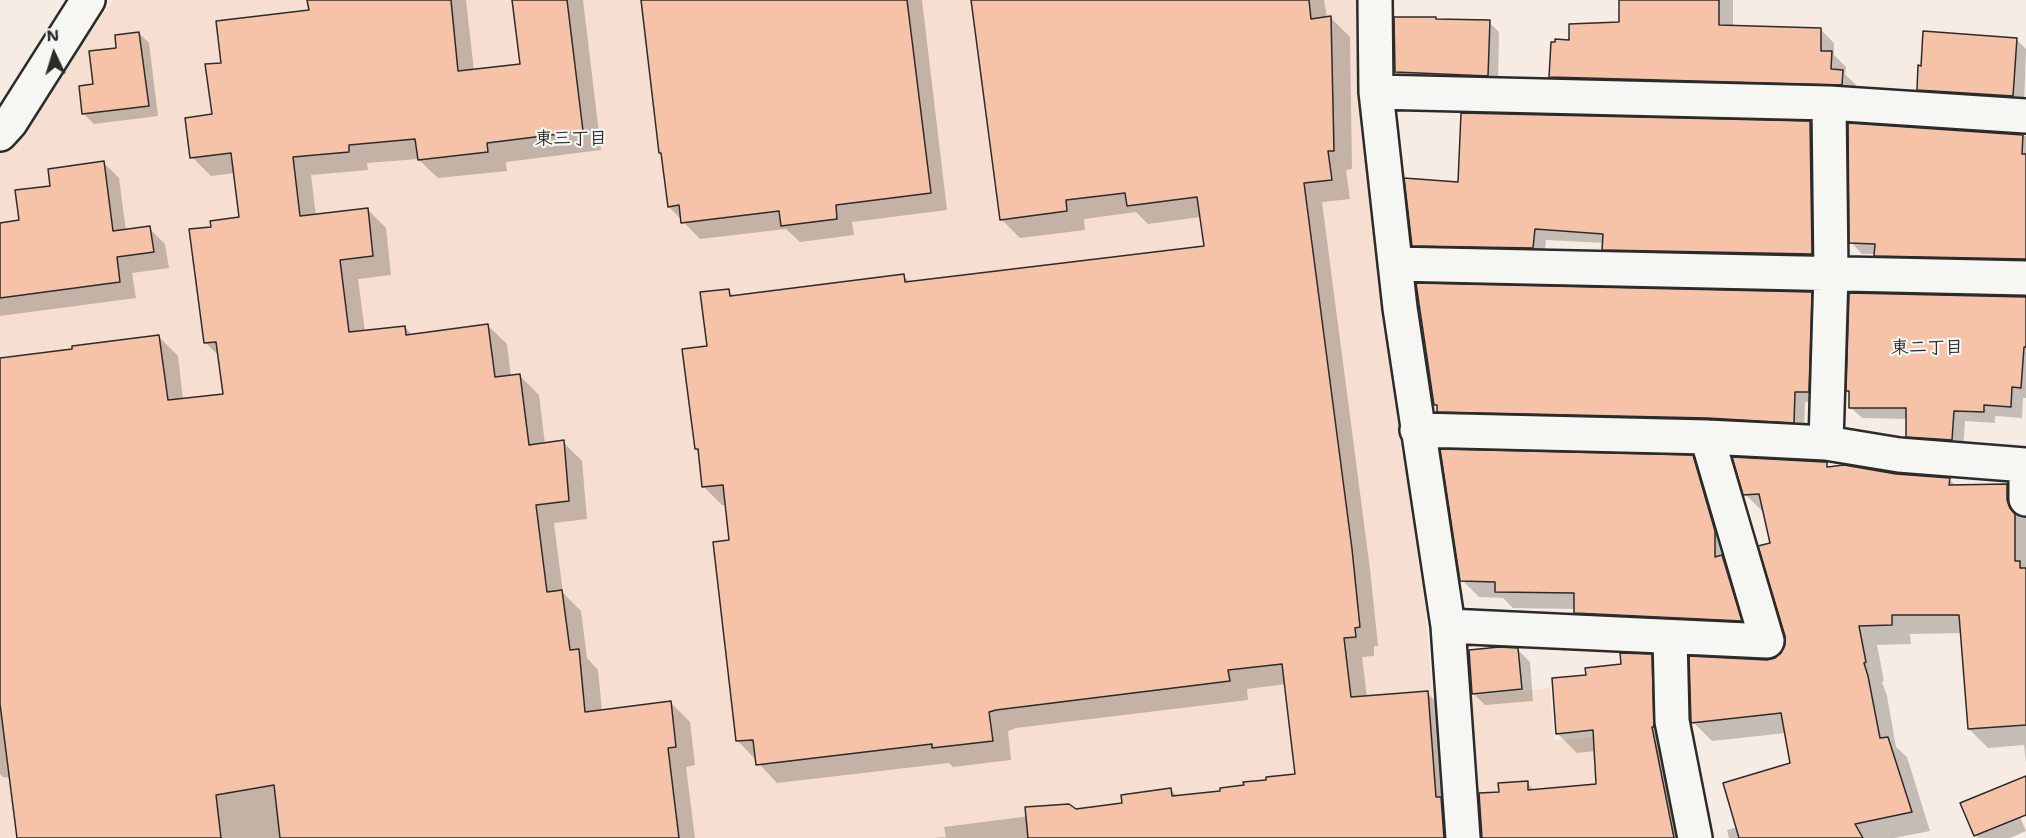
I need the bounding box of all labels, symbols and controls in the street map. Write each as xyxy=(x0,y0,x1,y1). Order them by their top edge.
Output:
north arrow xyxy=(24,24,84,84)
text: N xyxy=(46,25,60,46)
district label: 東三丁目 xyxy=(535,128,607,150)
district label: 東二丁目 xyxy=(1891,337,1963,359)

